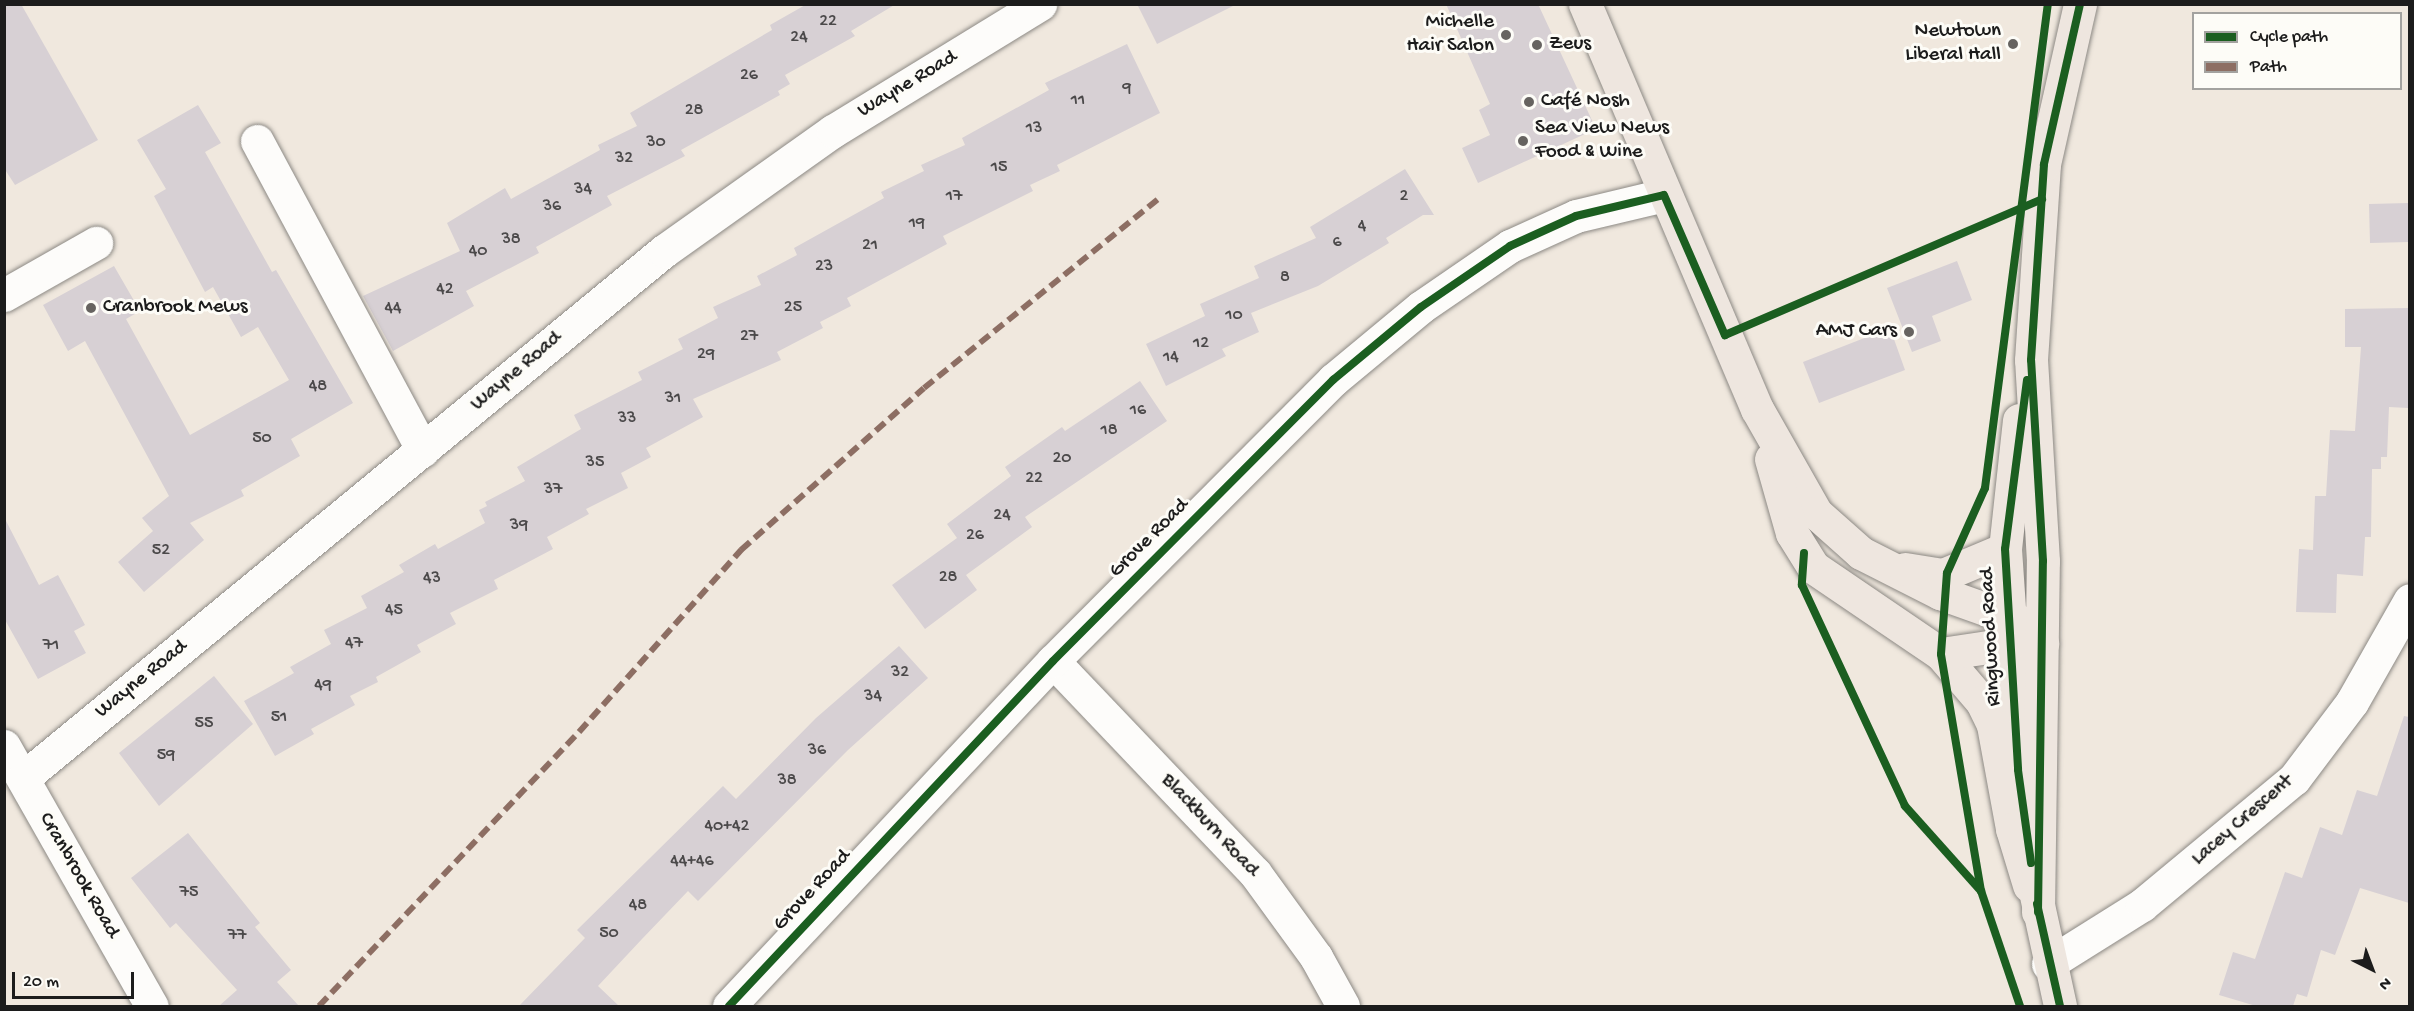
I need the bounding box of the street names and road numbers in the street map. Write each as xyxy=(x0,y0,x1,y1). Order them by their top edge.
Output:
street label: Wayne Road xyxy=(854,45,962,125)
street label: Wayne Road xyxy=(466,327,568,417)
street label: Grove Road xyxy=(1105,494,1195,584)
street label: Ringwood Road xyxy=(1976,567,2008,707)
street label: Wayne Road xyxy=(91,635,193,725)
street label: Blackburn Road xyxy=(1155,769,1263,883)
street label: Lacey Crescent xyxy=(2187,770,2299,872)
street label: Cranbrook Road xyxy=(32,809,124,943)
street label: Grove Road xyxy=(769,845,857,937)

